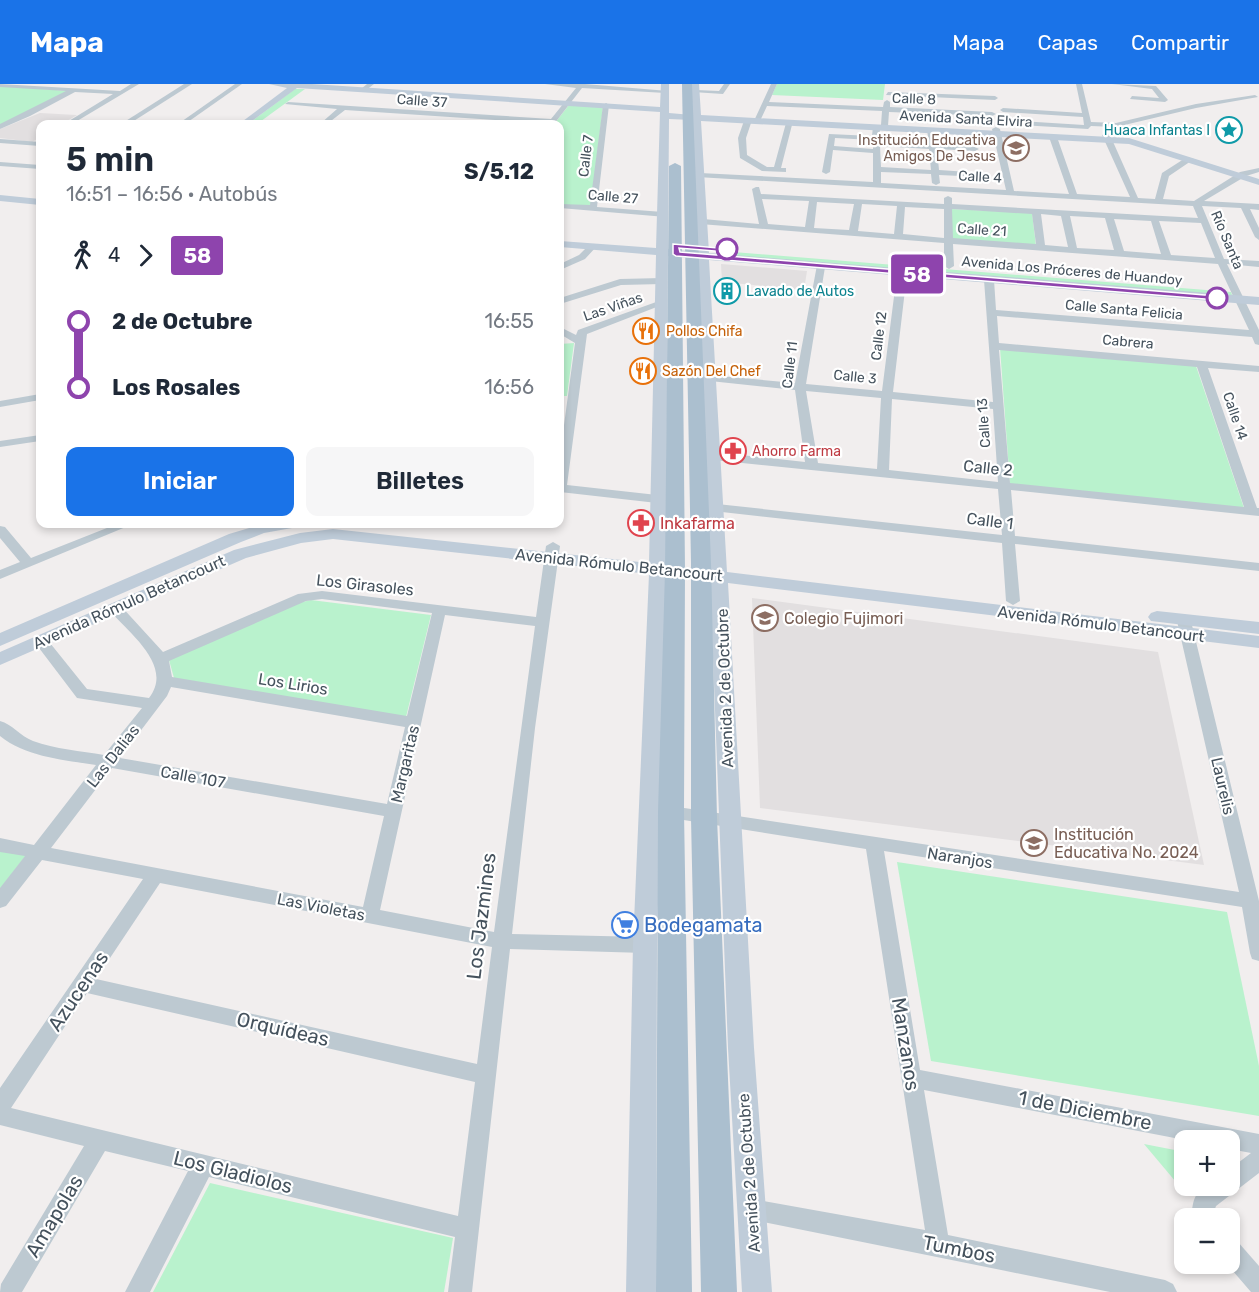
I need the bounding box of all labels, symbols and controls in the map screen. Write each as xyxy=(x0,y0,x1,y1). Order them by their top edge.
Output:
text: Mapa xyxy=(30,26,104,59)
text: Mapa xyxy=(952,30,1005,55)
text: Capas xyxy=(1038,30,1098,55)
text: Compartir xyxy=(1131,30,1229,55)
street label: Calle 8 xyxy=(892,90,936,108)
street label: Calle 37 xyxy=(396,91,448,111)
street label: Avenida Santa Elvira xyxy=(899,107,1033,131)
place icon: Huaca Infantas I xyxy=(1214,115,1244,145)
place label: Huaca Infantas I xyxy=(1104,122,1210,139)
place label: Institución Educativa Amigos De Jesus xyxy=(858,132,996,165)
school or university icon: Institución Educativa Amigos De Jesus xyxy=(1001,133,1031,163)
street label: Calle 7 xyxy=(575,134,597,178)
text: 5 min xyxy=(66,140,154,179)
text: S/5.12 xyxy=(464,158,534,185)
street label: Calle 4 xyxy=(958,167,1003,187)
text: 16:51 – 16:56 · Autobús xyxy=(66,182,277,206)
street label: Calle 27 xyxy=(587,186,639,208)
street label: Río Santa xyxy=(1207,208,1247,272)
street label: Calle 21 xyxy=(957,220,1007,240)
unlabelled marker xyxy=(716,238,738,260)
icon: walk xyxy=(66,239,99,272)
icon: forward xyxy=(129,239,162,272)
text: 4 xyxy=(108,243,120,267)
text: 58 xyxy=(183,243,211,268)
street label: Avenida Los Próceres de Huandoy xyxy=(961,253,1183,289)
line badge: 58 xyxy=(890,254,944,294)
text: 58 xyxy=(903,262,931,287)
building icon: Lavado de Autos xyxy=(712,276,742,306)
place label: Lavado de Autos xyxy=(746,283,854,300)
unlabelled marker xyxy=(1206,287,1228,309)
street label: Las Viñas xyxy=(581,289,645,325)
street label: Calle Santa Felicia xyxy=(1064,296,1184,324)
text: 2 de Octubre xyxy=(112,308,252,335)
text: 16:55 xyxy=(485,309,534,333)
street label: Calle 12 xyxy=(868,310,890,362)
restaurant icon: Pollos Chifa xyxy=(631,316,661,346)
place label: Pollos Chifa xyxy=(666,323,743,340)
street label: Cabrera xyxy=(1102,331,1154,353)
street label: Calle 11 xyxy=(779,341,801,389)
restaurant icon: Sazón Del Chef xyxy=(628,356,658,386)
place label: Sazón Del Chef xyxy=(662,363,761,380)
street label: Calle 3 xyxy=(832,366,878,388)
text: Los Rosales xyxy=(112,374,241,401)
text: 16:56 xyxy=(484,375,534,399)
street label: Calle 14 xyxy=(1219,390,1251,443)
street label: Calle 13 xyxy=(974,398,994,448)
pharmacy icon: Ahorro Farma xyxy=(718,436,748,466)
place label: Ahorro Farma xyxy=(752,443,841,460)
button: Iniciar xyxy=(66,447,294,516)
button: Billetes xyxy=(306,447,534,516)
street label: Calle 2 xyxy=(962,456,1014,480)
pharmacy icon: Inkafarma xyxy=(626,508,656,538)
street label: Calle 1 xyxy=(966,509,1014,533)
place label: Inkafarma xyxy=(660,514,735,533)
street label: Avenida Rómulo Betancourt xyxy=(514,545,724,585)
street label: Avenida Rómulo Betancourt xyxy=(30,551,228,653)
street label: Los Girasoles xyxy=(315,570,415,600)
street label: Avenida Rómulo Betancourt xyxy=(996,602,1206,646)
school or university icon: Colegio Fujimori xyxy=(750,603,780,633)
street label: Avenida 2 de Octubre xyxy=(713,608,737,768)
place label: Colegio Fujimori xyxy=(784,609,903,628)
street label: Los Lirios xyxy=(257,669,329,699)
street label: Las Dalias xyxy=(83,721,143,791)
street label: Margaritas xyxy=(387,723,423,805)
street label: Laurelis xyxy=(1207,755,1239,817)
street label: Calle 107 xyxy=(159,762,227,792)
place label: Institución Educativa No. 2024 xyxy=(1054,825,1199,862)
school or university icon: Institución Educativa No. 2024 xyxy=(1019,828,1049,858)
street label: Naranjos xyxy=(926,843,994,873)
street label: Los Jazmines xyxy=(461,851,501,981)
street label: Las Violetas xyxy=(275,889,367,925)
supermarket icon: Bodegamata xyxy=(610,910,640,940)
place label: Bodegamata xyxy=(644,913,763,937)
street label: Azucenas xyxy=(43,946,113,1036)
street label: Manzanos xyxy=(887,996,925,1092)
street label: Orquídeas xyxy=(234,1007,332,1051)
street label: 1 de Diciembre xyxy=(1016,1085,1154,1135)
street label: Avenida 2 de Octubre xyxy=(734,1093,764,1253)
map controls xyxy=(1174,1130,1240,1274)
button: + xyxy=(1174,1130,1240,1196)
street label: Los Gladiolos xyxy=(171,1146,295,1198)
street label: Amapolas xyxy=(20,1171,88,1261)
button: − xyxy=(1174,1208,1240,1274)
street label: Tumbos xyxy=(921,1230,997,1268)

